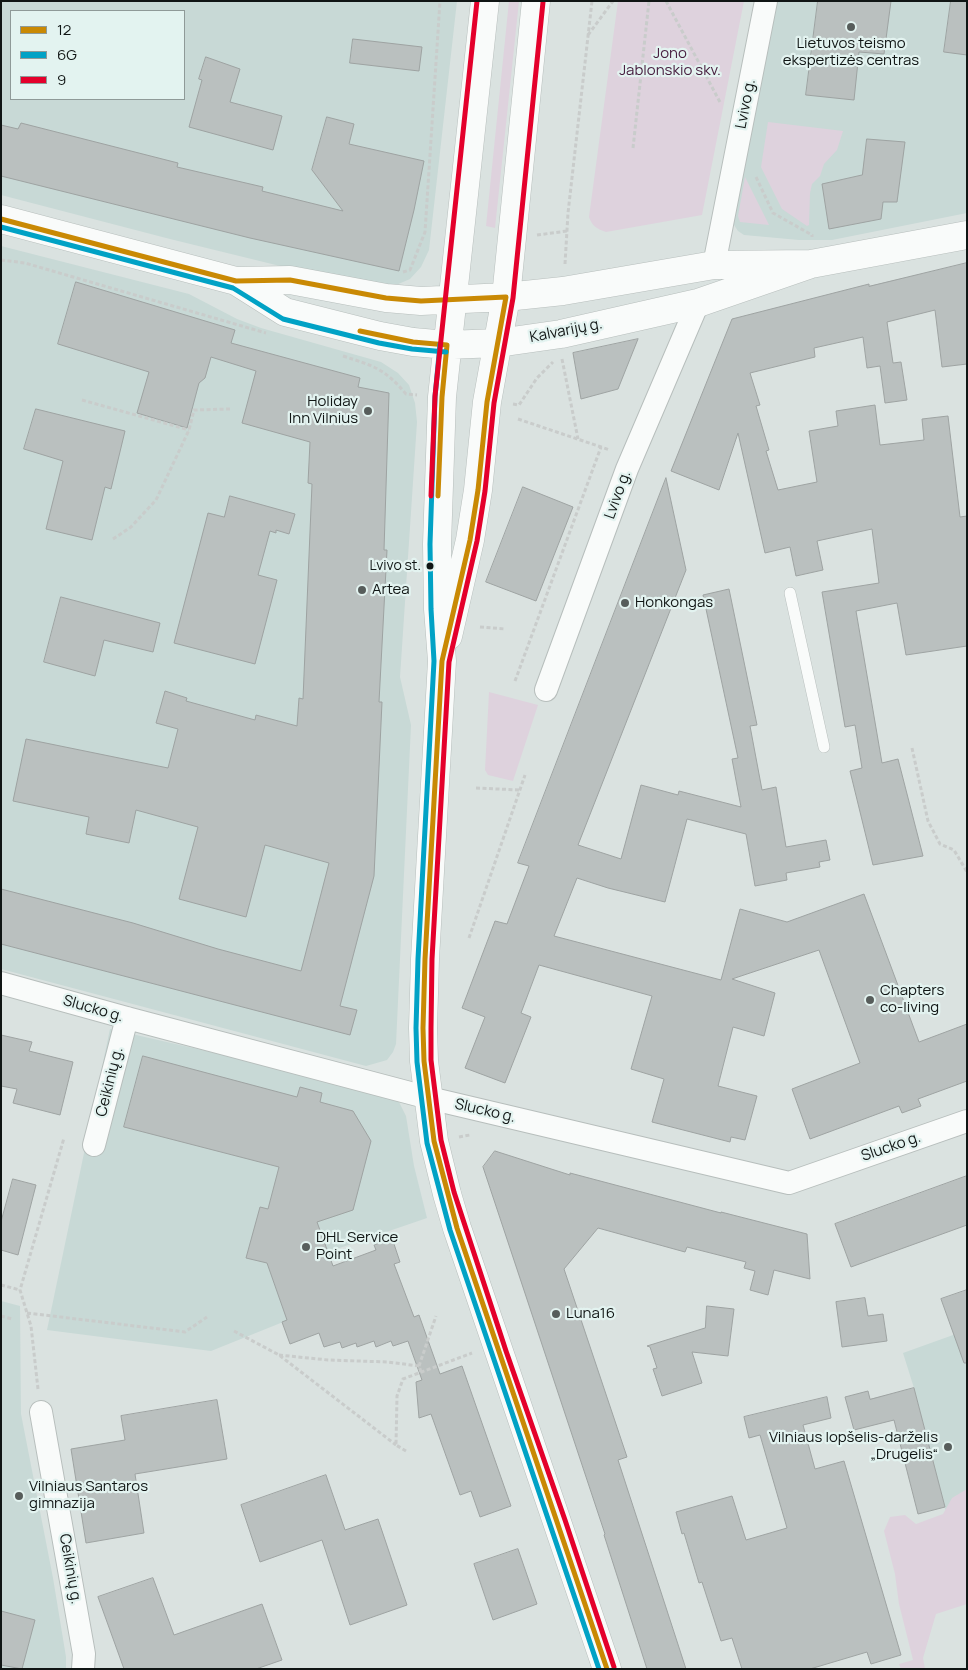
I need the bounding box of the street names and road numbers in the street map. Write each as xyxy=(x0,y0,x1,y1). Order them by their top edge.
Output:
street label: Lvivo g. xyxy=(732,78,760,130)
street label: Kalvarijų g. xyxy=(528,315,604,347)
street label: Lvivo g. xyxy=(601,468,635,522)
street label: Slucko g. xyxy=(61,992,125,1026)
street label: Ceikinių g. xyxy=(93,1045,127,1119)
street label: Slucko g. xyxy=(453,1095,517,1127)
street label: Slucko g. xyxy=(859,1128,923,1166)
street label: Ceikinių g. xyxy=(55,1533,85,1605)

